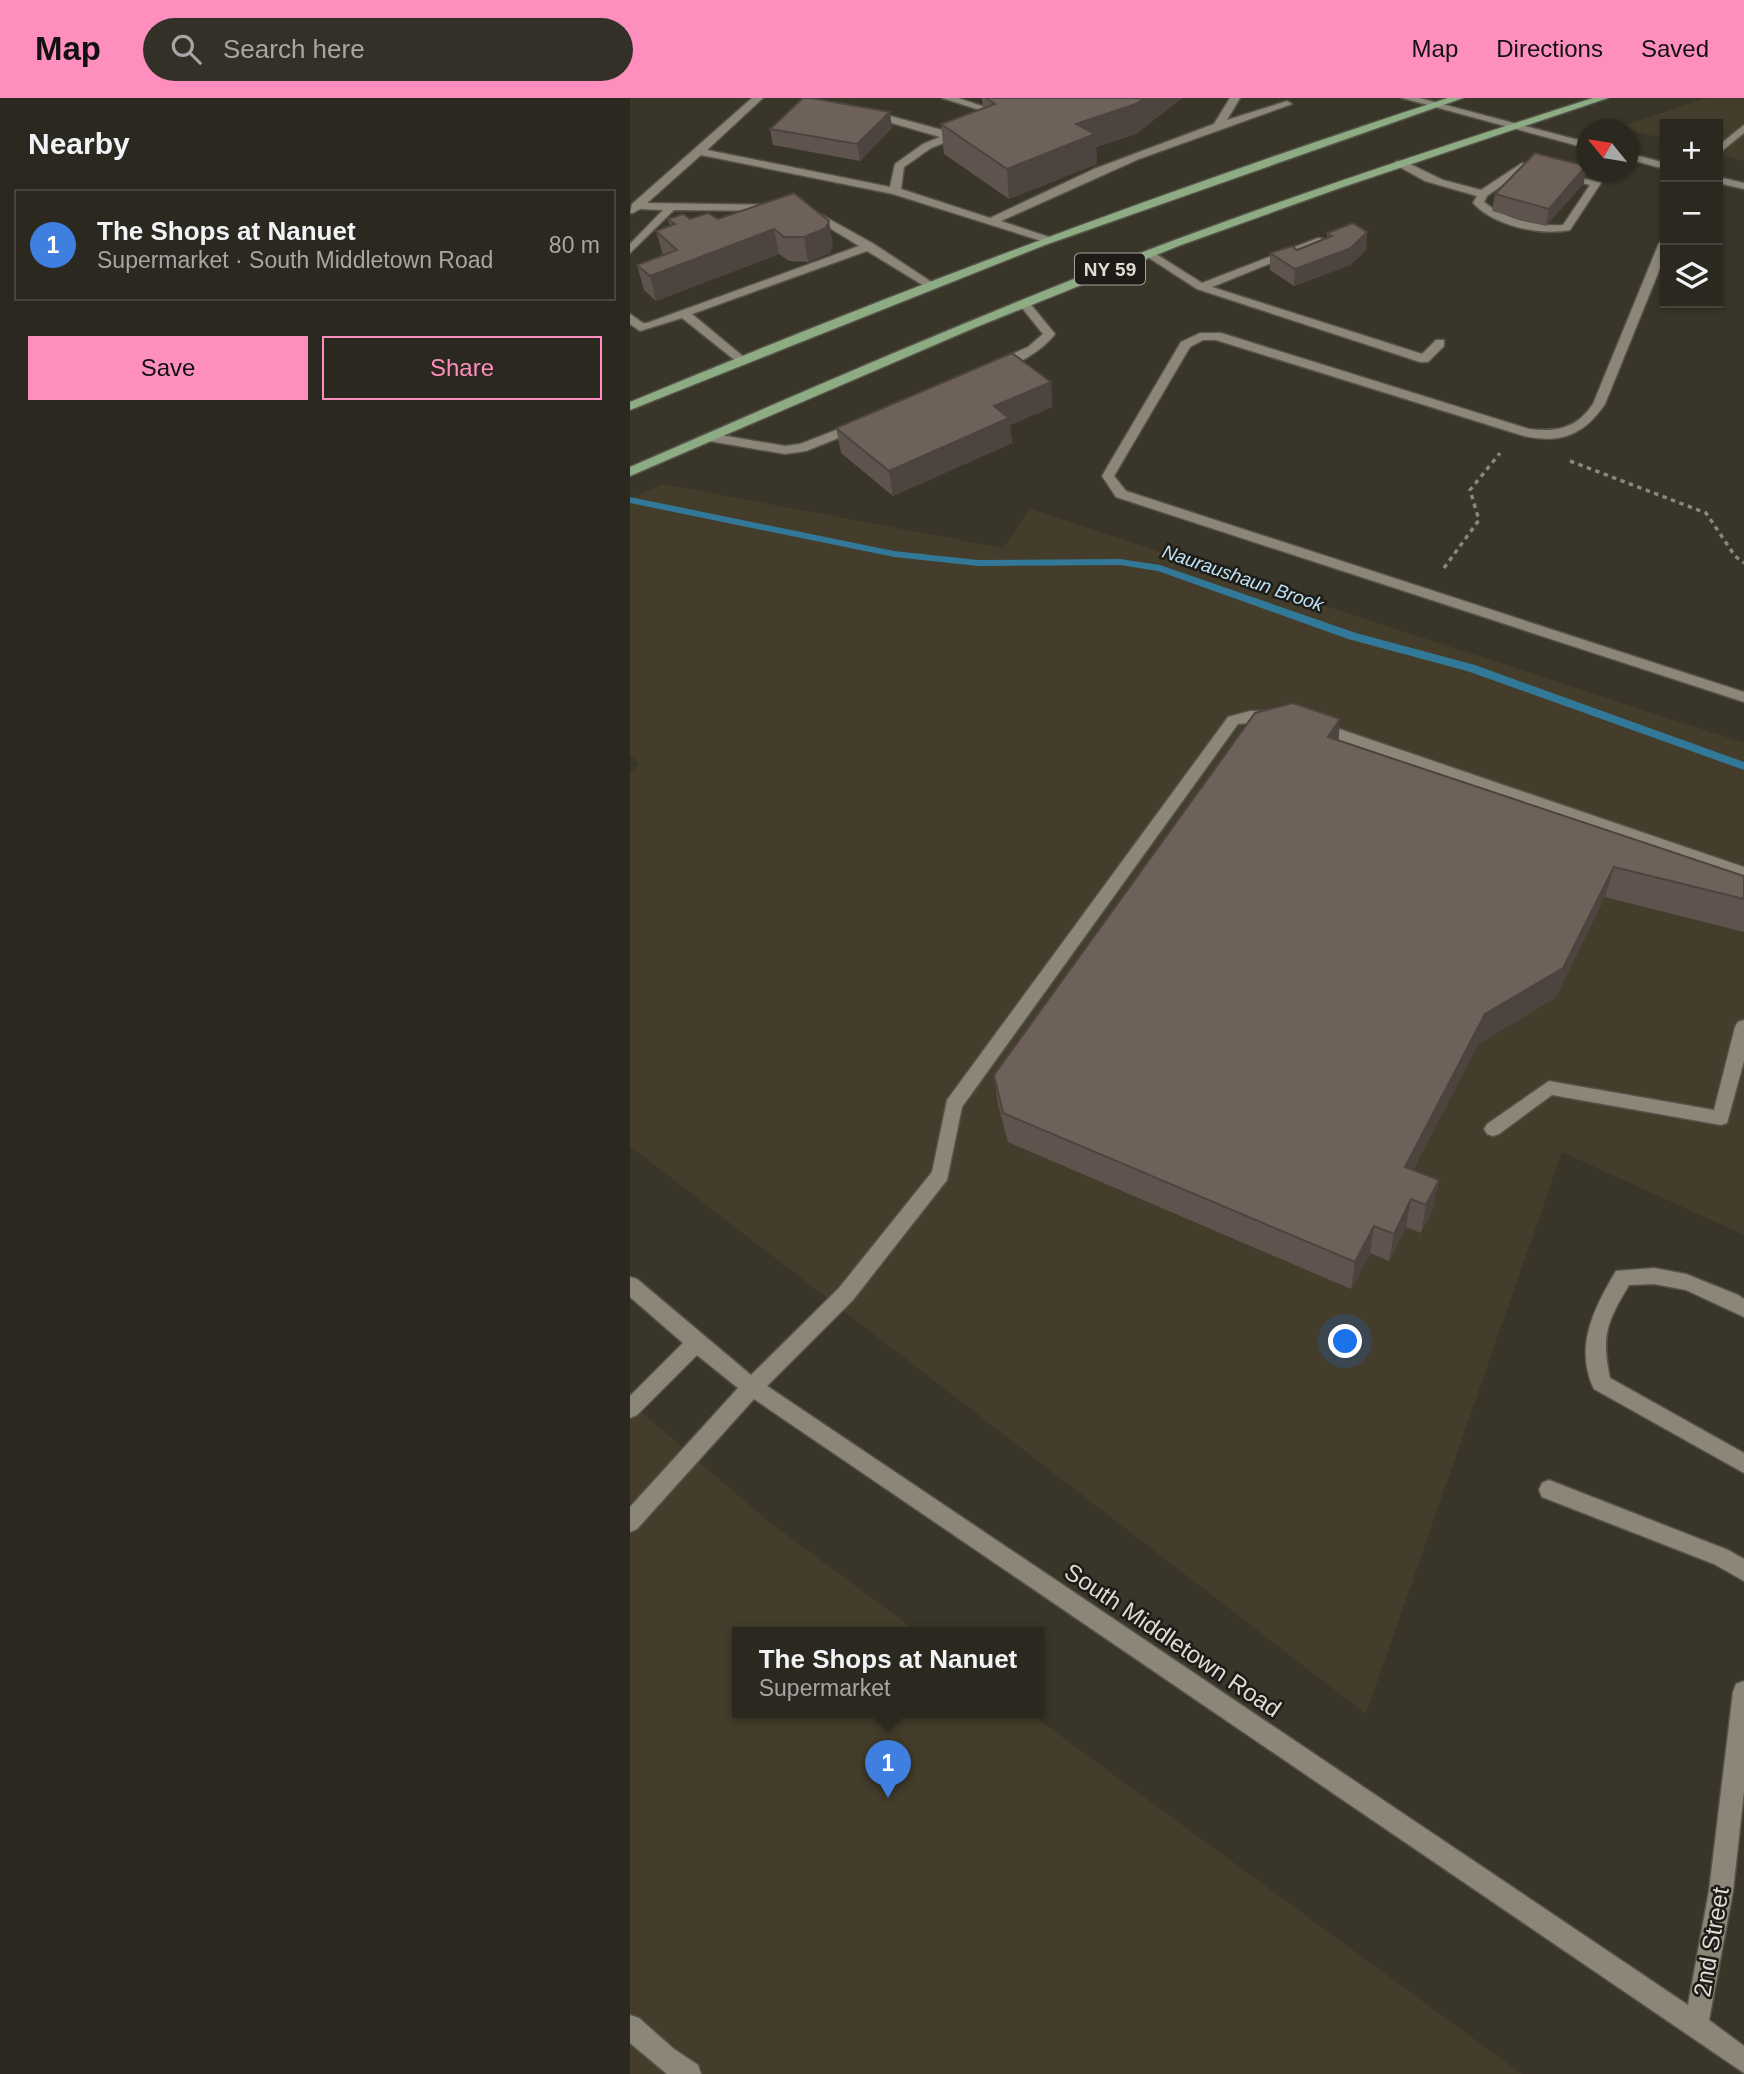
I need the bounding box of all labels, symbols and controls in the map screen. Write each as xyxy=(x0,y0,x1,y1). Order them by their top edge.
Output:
search box xyxy=(143,18,633,81)
text: Map xyxy=(35,30,101,67)
icon: search xyxy=(167,30,205,68)
text: Search here xyxy=(223,34,365,64)
text: Map xyxy=(1412,35,1458,62)
text: Directions xyxy=(1496,35,1603,62)
text: Saved xyxy=(1641,35,1709,62)
north arrow xyxy=(1576,119,1639,182)
map controls xyxy=(1660,119,1723,308)
button: + xyxy=(1660,119,1723,182)
text: Nearby xyxy=(28,127,130,160)
button: − xyxy=(1660,182,1723,245)
text: The Shops at Nanuet xyxy=(97,216,356,246)
text: 1 xyxy=(47,232,59,258)
text: 80 m xyxy=(549,232,600,258)
button: layers xyxy=(1660,245,1723,308)
text: Supermarket · South Middletown Road xyxy=(97,247,493,273)
road number: NY 59 xyxy=(1075,253,1145,284)
button: Save xyxy=(28,336,308,400)
button: Share xyxy=(322,336,602,400)
water label: Nauraushaun Brook xyxy=(1160,541,1328,616)
your location xyxy=(1328,1324,1362,1358)
street label: South Middletown Road xyxy=(1060,1558,1286,1722)
popup xyxy=(732,1627,1044,1718)
text: The Shops at Nanuet xyxy=(759,1644,1017,1674)
text: Supermarket xyxy=(759,1675,890,1701)
pin: 1 xyxy=(865,1740,911,1798)
street label: 2nd Street xyxy=(1688,1885,1734,1999)

